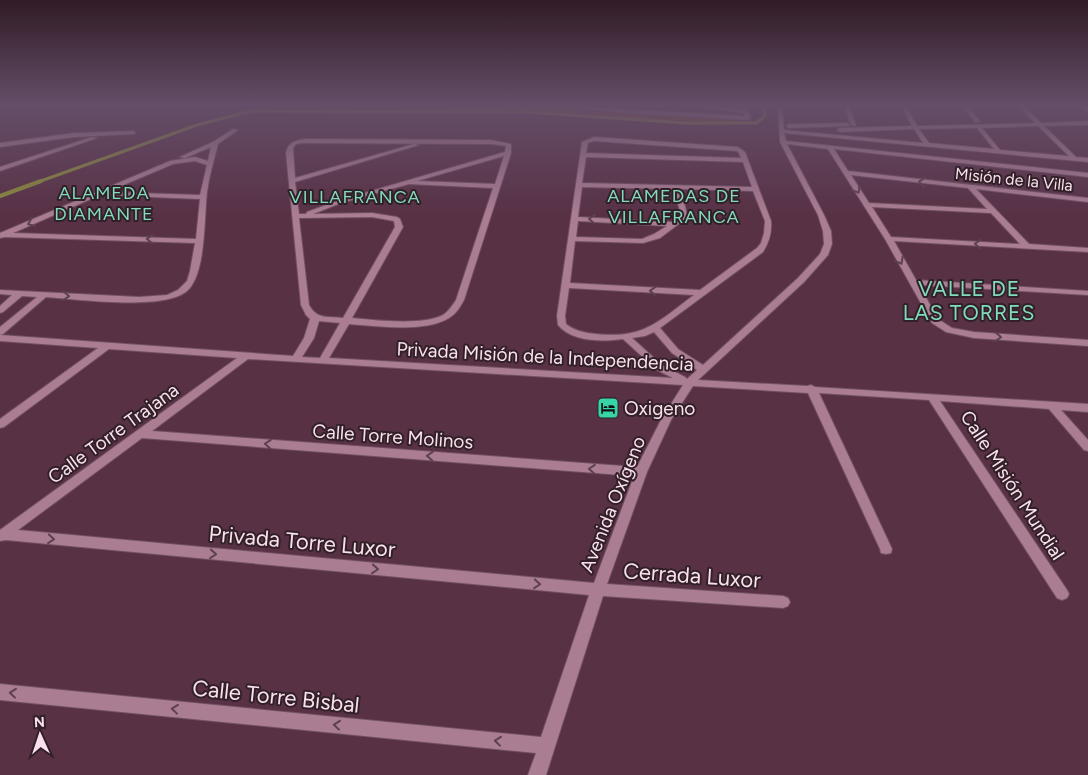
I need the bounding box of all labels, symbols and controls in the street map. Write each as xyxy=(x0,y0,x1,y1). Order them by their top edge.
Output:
street label: Misión de la Villa xyxy=(954,164,1074,195)
one-way arrow xyxy=(918,177,926,188)
district label: ALAMEDA DIAMANTE xyxy=(54,182,154,225)
one-way arrow xyxy=(851,184,861,193)
district label: ALAMEDAS DE VILLAFRANCA xyxy=(607,185,741,228)
district label: VILLAFRANCA xyxy=(289,186,421,208)
one-way arrow xyxy=(588,214,596,225)
one-way arrow xyxy=(27,216,36,227)
one-way arrow xyxy=(145,234,153,245)
one-way arrow xyxy=(974,239,982,250)
one-way arrow xyxy=(894,255,904,264)
district label: VALLE DE LAS TORRES xyxy=(903,276,1035,325)
one-way arrow xyxy=(649,285,657,296)
one-way arrow xyxy=(62,290,70,301)
one-way arrow xyxy=(994,331,1002,342)
street label: Privada Misión de la Independencia xyxy=(396,337,694,376)
street label: Calle Torre Trajana xyxy=(43,378,183,489)
hotel icon: Oxigeno xyxy=(596,396,620,420)
place label: Oxigeno xyxy=(624,397,695,420)
street label: Calle Misión Mundial xyxy=(956,406,1069,564)
street label: Calle Torre Molinos xyxy=(312,419,474,454)
street label: Avenida Oxígeno xyxy=(575,433,650,575)
one-way arrow xyxy=(264,439,272,450)
one-way arrow xyxy=(426,451,434,462)
one-way arrow xyxy=(588,463,596,474)
street label: Privada Torre Luxor xyxy=(208,520,397,563)
one-way arrow xyxy=(48,533,56,544)
one-way arrow xyxy=(209,548,217,559)
street label: Cerrada Luxor xyxy=(622,557,762,594)
one-way arrow xyxy=(371,563,379,574)
one-way arrow xyxy=(533,578,541,589)
street label: Calle Torre Bisbal xyxy=(191,674,361,719)
one-way arrow xyxy=(9,688,17,699)
one-way arrow xyxy=(171,704,179,715)
north arrow xyxy=(15,710,65,760)
text: N xyxy=(33,714,45,731)
one-way arrow xyxy=(332,720,340,731)
one-way arrow xyxy=(494,736,502,747)

